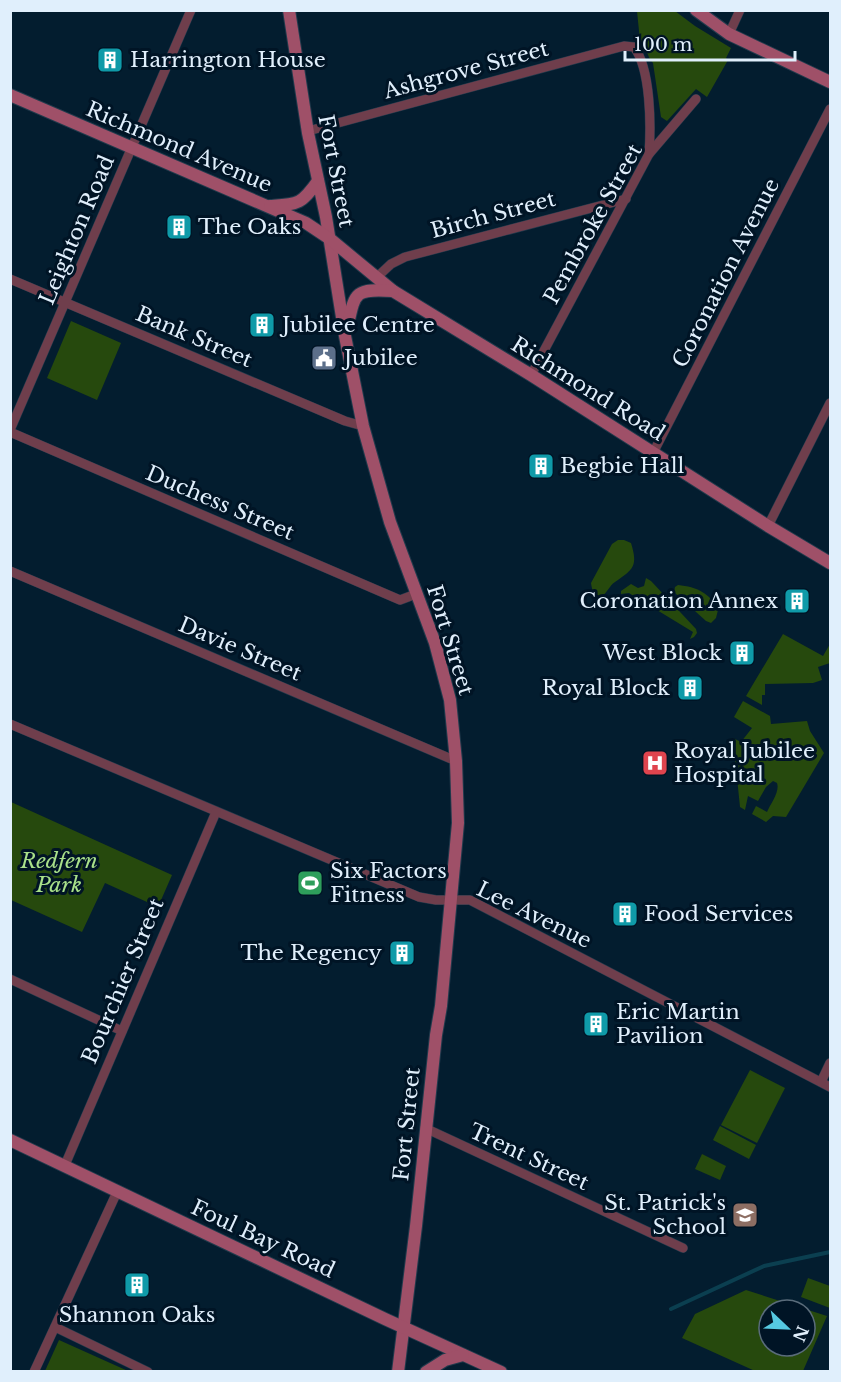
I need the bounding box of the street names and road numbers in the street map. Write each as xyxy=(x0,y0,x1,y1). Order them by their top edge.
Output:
street label: Ashgrove Street xyxy=(380,35,551,105)
street label: Richmond Avenue xyxy=(82,96,276,198)
street label: Fort Street xyxy=(312,113,360,230)
street label: Pembroke Street xyxy=(538,139,648,309)
street label: Leighton Road xyxy=(34,151,120,309)
street label: Coronation Avenue xyxy=(667,174,785,372)
street label: Birch Street xyxy=(428,186,558,244)
street label: Bank Street xyxy=(132,301,256,373)
street label: Richmond Road xyxy=(506,331,670,447)
street label: Duchess Street xyxy=(142,460,298,546)
street label: Fort Street xyxy=(421,582,479,698)
street label: Davie Street xyxy=(175,611,305,687)
street label: Lee Avenue xyxy=(472,876,596,954)
street label: Bourchier Street xyxy=(76,894,170,1068)
street label: Fort Street xyxy=(388,1066,426,1182)
street label: Trent Street xyxy=(465,1118,593,1196)
street label: Foul Bay Road xyxy=(187,1194,339,1284)

